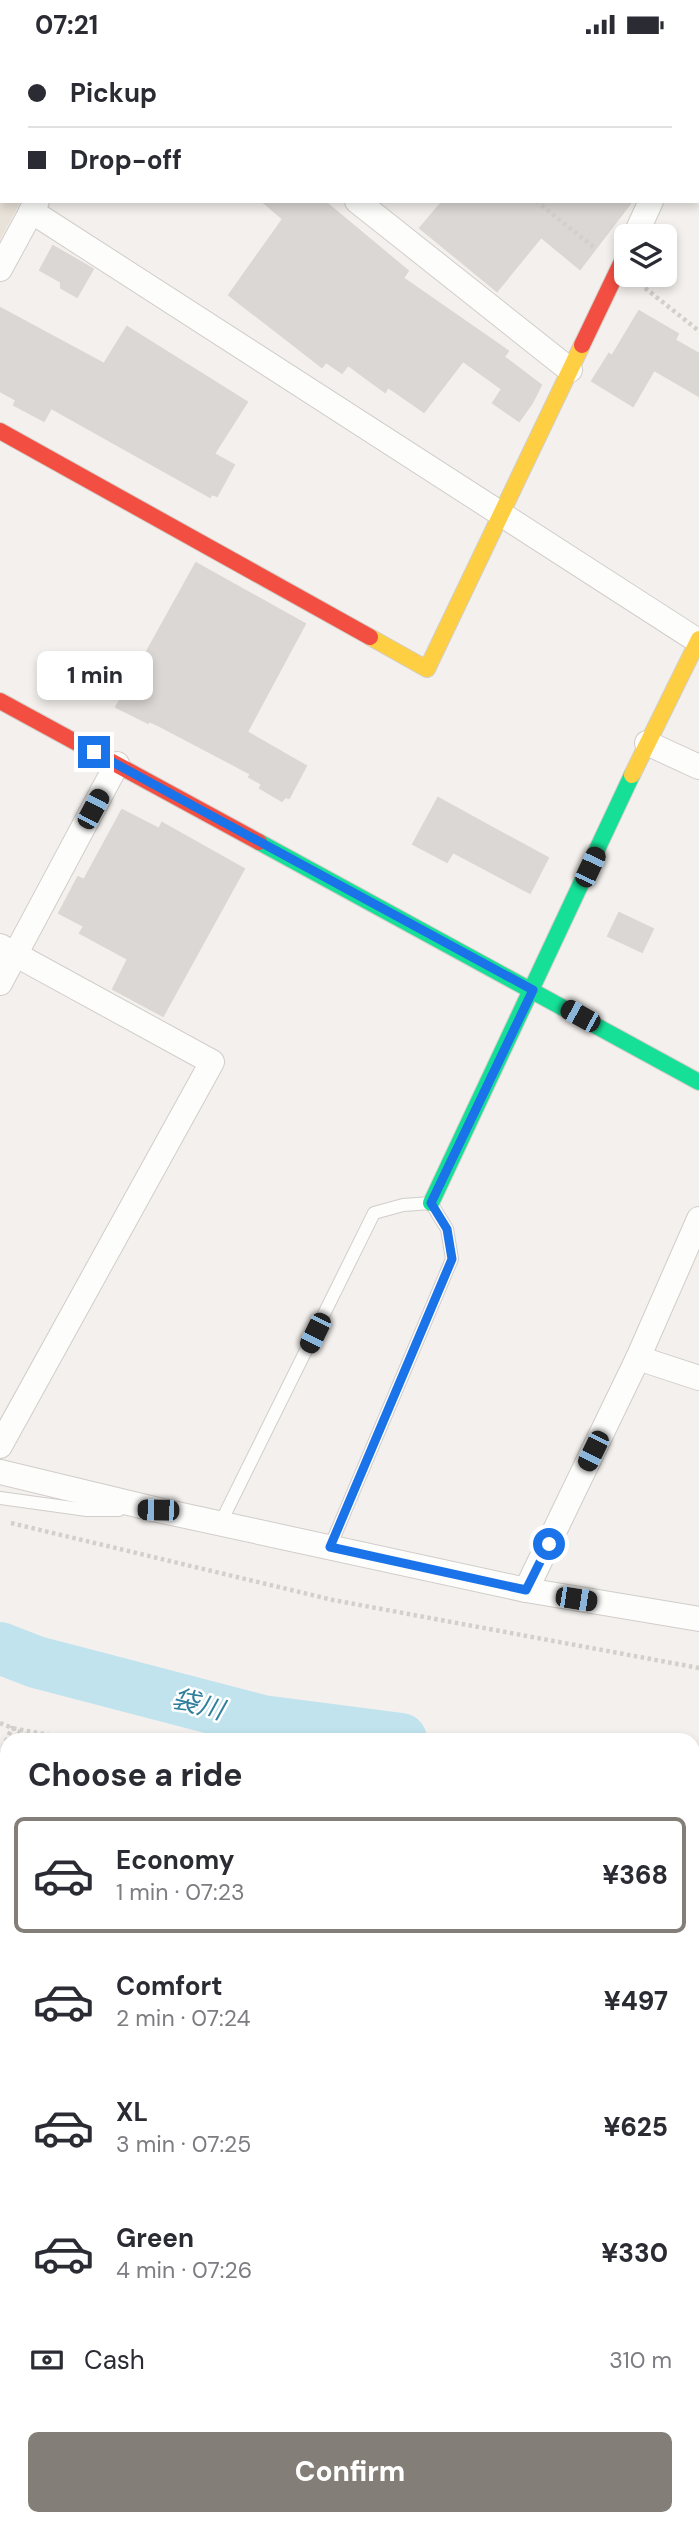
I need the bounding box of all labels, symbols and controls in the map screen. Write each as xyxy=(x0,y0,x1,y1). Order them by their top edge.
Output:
text: 07:21 xyxy=(35,8,98,42)
text: Pickup xyxy=(70,76,157,110)
text: Drop-off xyxy=(70,143,182,177)
map controls xyxy=(614,224,677,287)
button: layers xyxy=(614,224,677,287)
callout: 1 min xyxy=(36,651,152,699)
text: 1 min xyxy=(67,660,123,690)
route end xyxy=(78,736,110,768)
car xyxy=(74,786,113,832)
car xyxy=(572,844,609,890)
car xyxy=(557,997,604,1035)
car xyxy=(297,1310,334,1356)
car xyxy=(575,1428,612,1474)
car xyxy=(137,1499,180,1521)
route start xyxy=(533,1528,565,1560)
car xyxy=(554,1585,599,1613)
water label: 袋川 xyxy=(168,1681,230,1728)
text: Choose a ride xyxy=(28,1754,243,1796)
text: Economy xyxy=(116,1843,234,1877)
icon: car xyxy=(32,1844,95,1907)
text: ¥368 xyxy=(602,1858,668,1892)
text: 1 min · 07:23 xyxy=(116,1877,244,1907)
text: Comfort xyxy=(116,1969,222,2003)
icon: car xyxy=(32,1970,95,2033)
text: ¥497 xyxy=(604,1984,668,2018)
text: 2 min · 07:24 xyxy=(116,2003,251,2033)
text: XL xyxy=(116,2095,148,2129)
icon: car xyxy=(32,2096,95,2159)
text: ¥625 xyxy=(604,2110,668,2144)
text: 3 min · 07:25 xyxy=(116,2129,251,2159)
text: Green xyxy=(116,2221,194,2255)
icon: car xyxy=(32,2222,95,2285)
text: ¥330 xyxy=(601,2236,668,2270)
text: 4 min · 07:26 xyxy=(116,2255,252,2285)
icon: cash xyxy=(28,2341,66,2379)
text: Cash xyxy=(84,2343,145,2377)
text: 310 m xyxy=(609,2345,672,2375)
button: Confirm xyxy=(28,2432,672,2512)

